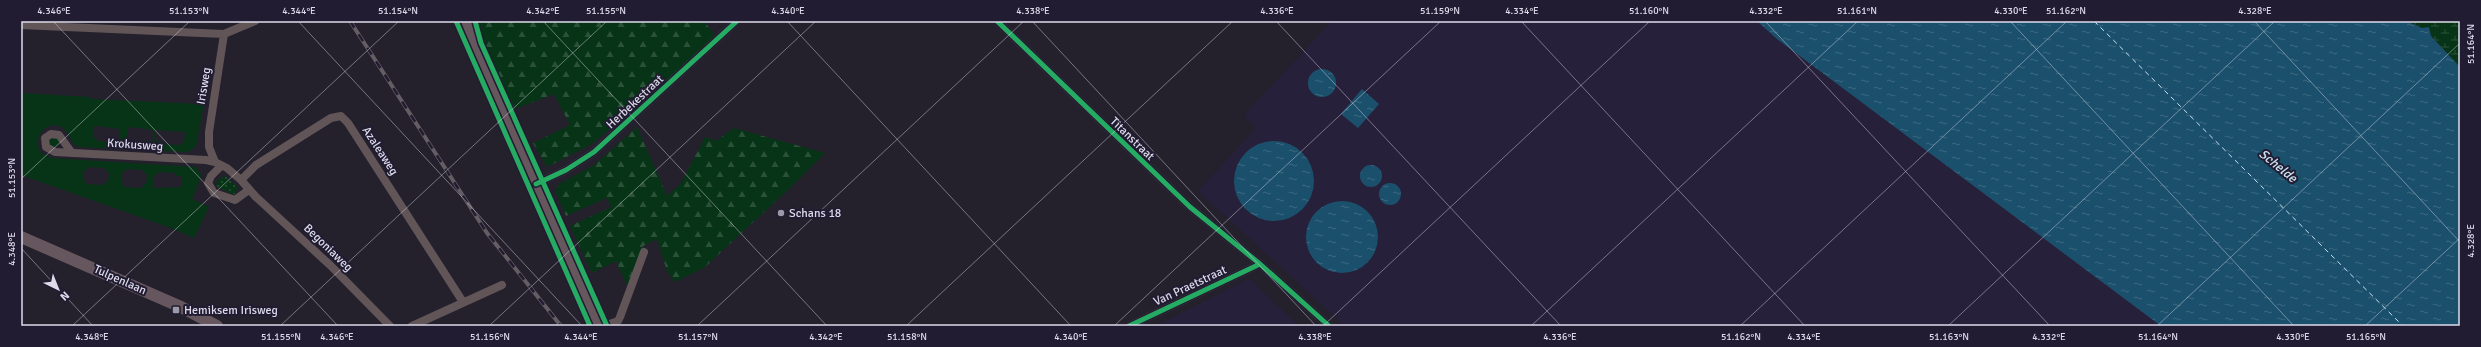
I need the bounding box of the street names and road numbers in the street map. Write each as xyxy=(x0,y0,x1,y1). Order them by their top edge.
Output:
street label: Irisweg xyxy=(194,66,214,106)
street label: Herbekestraat xyxy=(603,72,667,132)
street label: Titanstraat xyxy=(1107,114,1157,164)
street label: Azaleaweg xyxy=(359,124,401,178)
street label: Krokusweg xyxy=(107,136,163,154)
street label: Begoniaweg xyxy=(300,221,356,275)
street label: Tulpenlaan xyxy=(91,262,149,298)
street label: Van Praetstraat xyxy=(1151,263,1229,309)

